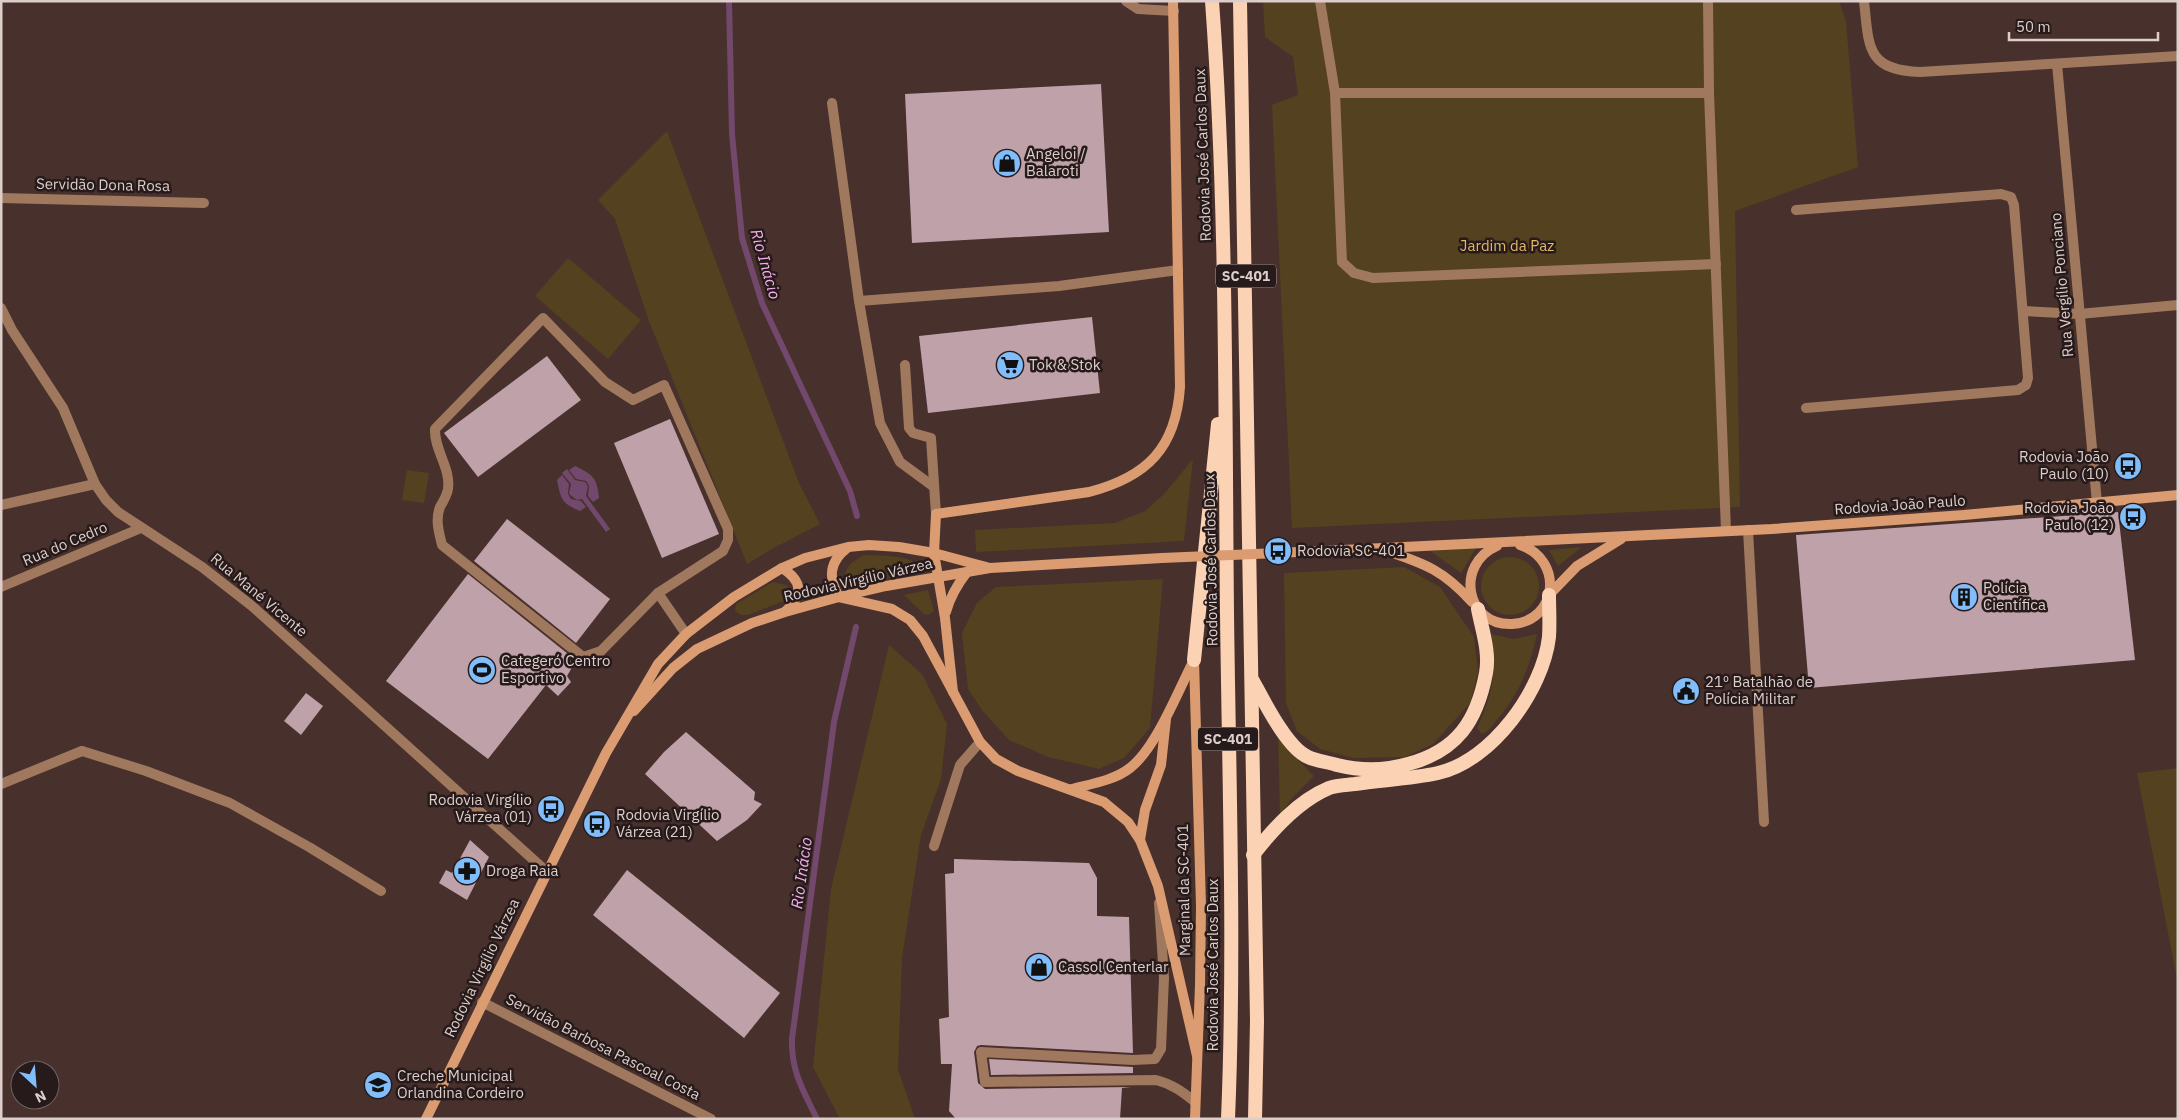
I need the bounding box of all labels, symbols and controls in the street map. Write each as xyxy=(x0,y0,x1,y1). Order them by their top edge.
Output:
scale bar xyxy=(2009,10,2158,42)
text: 50 m xyxy=(2016,17,2051,36)
street label: Rodovia José Carlos Daux xyxy=(1190,68,1215,242)
place label: Angeloi / Balaroti xyxy=(1026,144,1086,180)
shop icon: Angeloi / Balaroti xyxy=(992,148,1022,178)
street label: Servidão Dona Rosa xyxy=(36,174,170,195)
street label: Rua Vergílio Ponciano xyxy=(2046,212,2077,358)
water label: Rio Inácio xyxy=(746,227,786,302)
park label: Jardim da Paz xyxy=(1460,236,1554,255)
road number: SC-401 xyxy=(1216,264,1276,288)
supermarket icon: Tok & Stok xyxy=(995,350,1025,380)
place label: Tok & Stok xyxy=(1029,355,1101,374)
place label: Rodovia João Paulo (10) xyxy=(2019,447,2109,483)
bus stop icon: Rodovia João Paulo (10) xyxy=(2113,451,2143,481)
street label: Rodovia José Carlos Daux xyxy=(1199,473,1222,647)
street label: Rodovia João Paulo xyxy=(1834,490,1966,519)
place label: Rodovia João Paulo (12) xyxy=(2024,498,2114,534)
bus stop icon: Rodovia João Paulo (12) xyxy=(2118,502,2148,532)
street label: Rua do Cedro xyxy=(19,517,110,570)
bus stop icon: Rodovia SC-401 xyxy=(1263,536,1293,566)
place label: Rodovia SC-401 xyxy=(1297,541,1405,560)
street label: Rua Mané Vicente xyxy=(207,549,312,641)
street label: Rodovia Virgílio Várzea xyxy=(782,553,934,606)
place label: Polícia Científica xyxy=(1983,578,2046,614)
building icon: Polícia Científica xyxy=(1949,582,1979,612)
place label: Categeró Centro Esportivo xyxy=(501,651,610,687)
sports icon: Categeró Centro Esportivo xyxy=(467,655,497,685)
place label: 21º Batalhão de Polícia Militar xyxy=(1705,672,1813,708)
public building icon: 21º Batalhão de Polícia Militar xyxy=(1671,676,1701,706)
road number: SC-401 xyxy=(1198,728,1258,751)
place label: Rodovia Virgílio Várzea (01) xyxy=(429,790,532,826)
bus stop icon: Rodovia Virgílio Várzea (01) xyxy=(536,794,566,824)
place label: Rodovia Virgílio Várzea (21) xyxy=(616,805,719,841)
bus stop icon: Rodovia Virgílio Várzea (21) xyxy=(582,809,612,839)
street label: Marginal da SC-401 xyxy=(1173,824,1194,956)
water label: Rio Inácio xyxy=(786,836,816,910)
pharmacy icon: Droga Raia xyxy=(452,856,482,886)
place label: Droga Raia xyxy=(486,861,559,880)
street label: Rodovia José Carlos Daux xyxy=(1203,878,1222,1051)
street label: Rodovia Virgílio Várzea xyxy=(440,895,523,1040)
shop icon: Cassol Centerlar xyxy=(1024,952,1054,982)
place label: Cassol Centerlar xyxy=(1058,957,1169,976)
street label: Servidão Barbosa Pascoal Costa xyxy=(503,989,704,1104)
north arrow xyxy=(10,1060,60,1110)
place label: Creche Municipal Orlandina Cordeiro xyxy=(397,1066,524,1102)
school or university icon: Creche Municipal Orlandina Cordeiro xyxy=(363,1070,393,1100)
text: N xyxy=(32,1086,49,1107)

